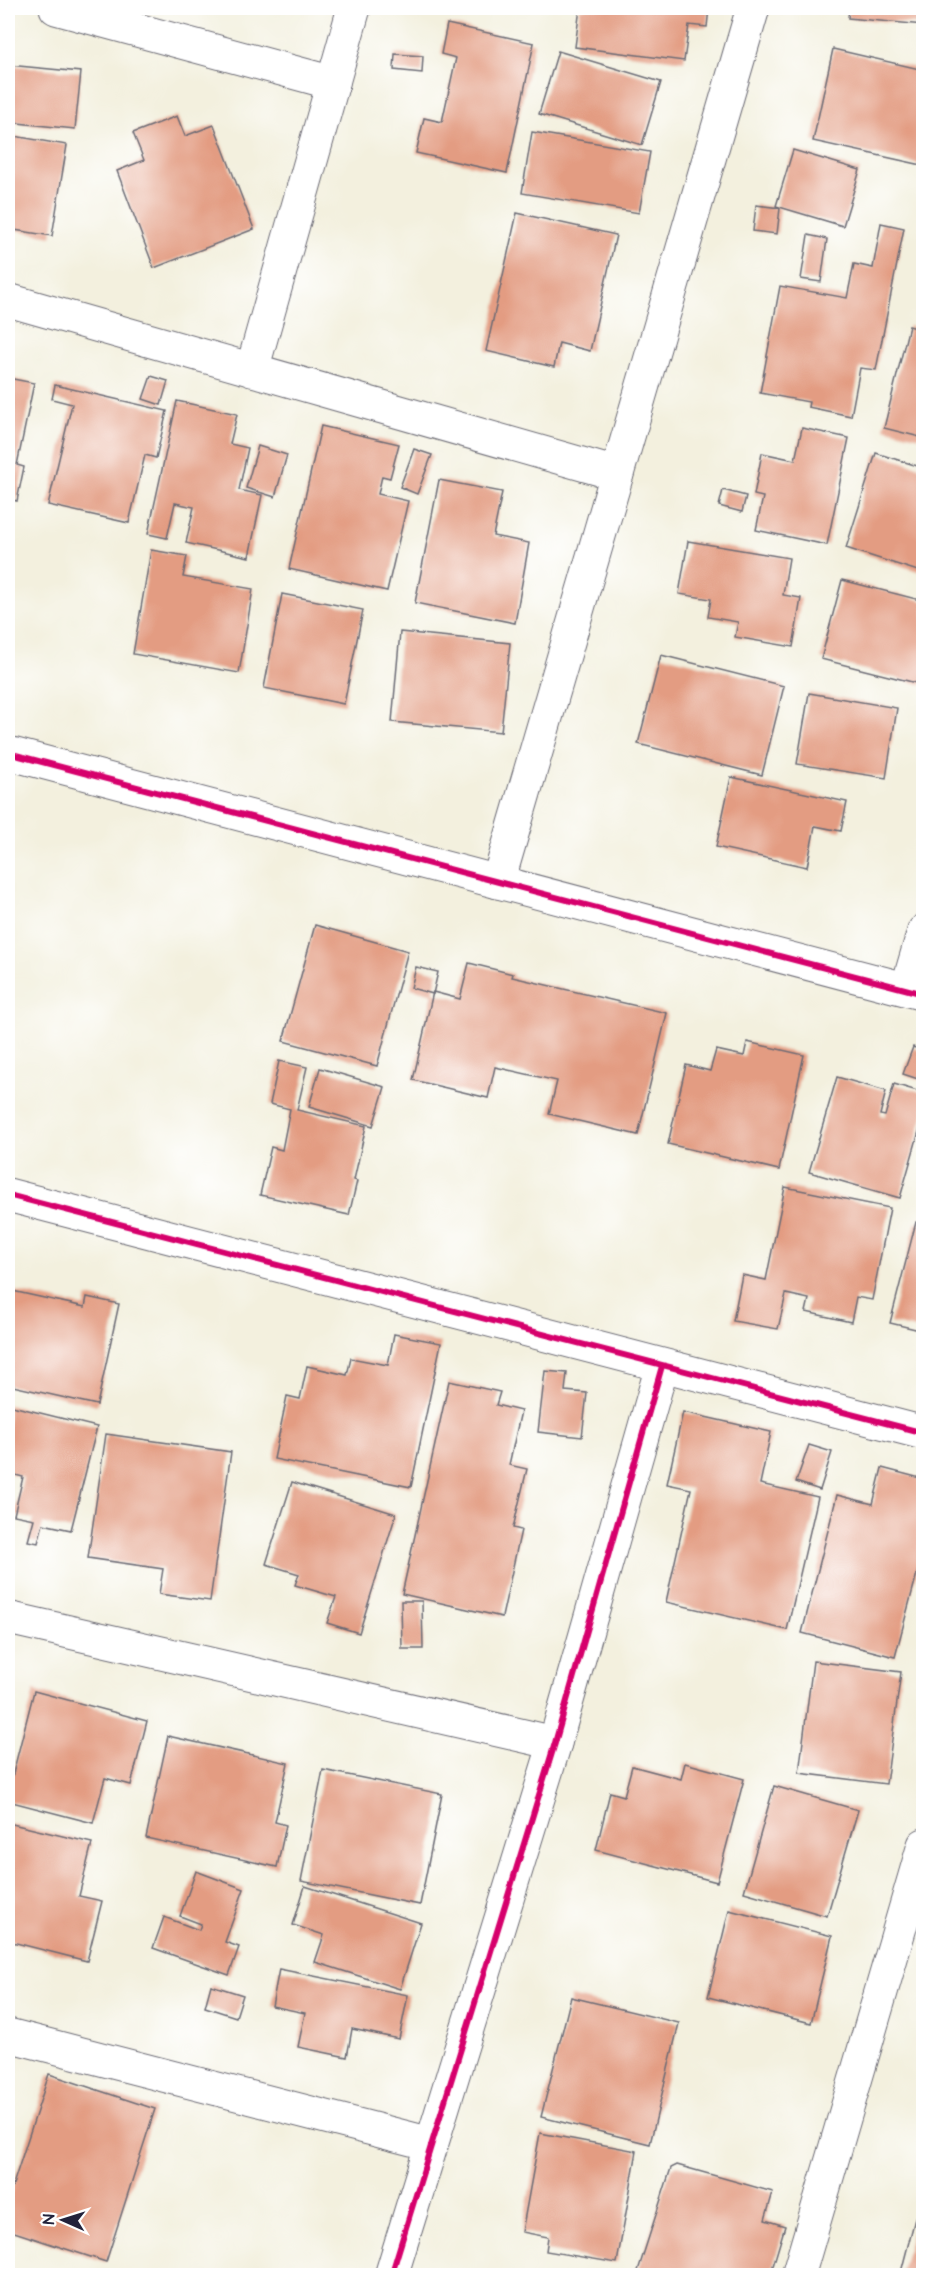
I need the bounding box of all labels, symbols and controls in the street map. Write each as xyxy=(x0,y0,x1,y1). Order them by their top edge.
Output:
north arrow xyxy=(33,2190,93,2250)
text: N xyxy=(38,2214,60,2225)

